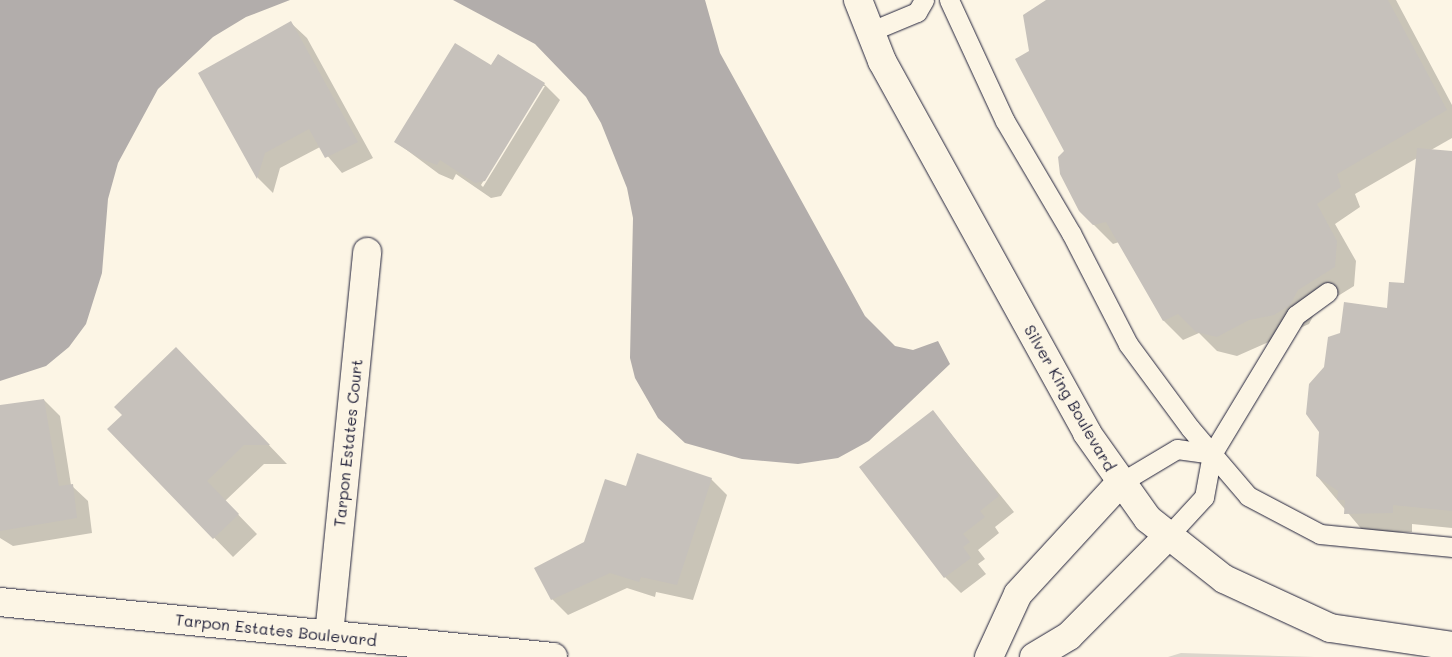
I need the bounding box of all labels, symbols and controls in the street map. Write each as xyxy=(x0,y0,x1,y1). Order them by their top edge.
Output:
street label: Silver King Boulevard xyxy=(1020,321,1120,475)
street label: Tarpon Estates Court xyxy=(330,358,366,528)
street label: Tarpon Estates Boulevard xyxy=(174,610,378,650)

